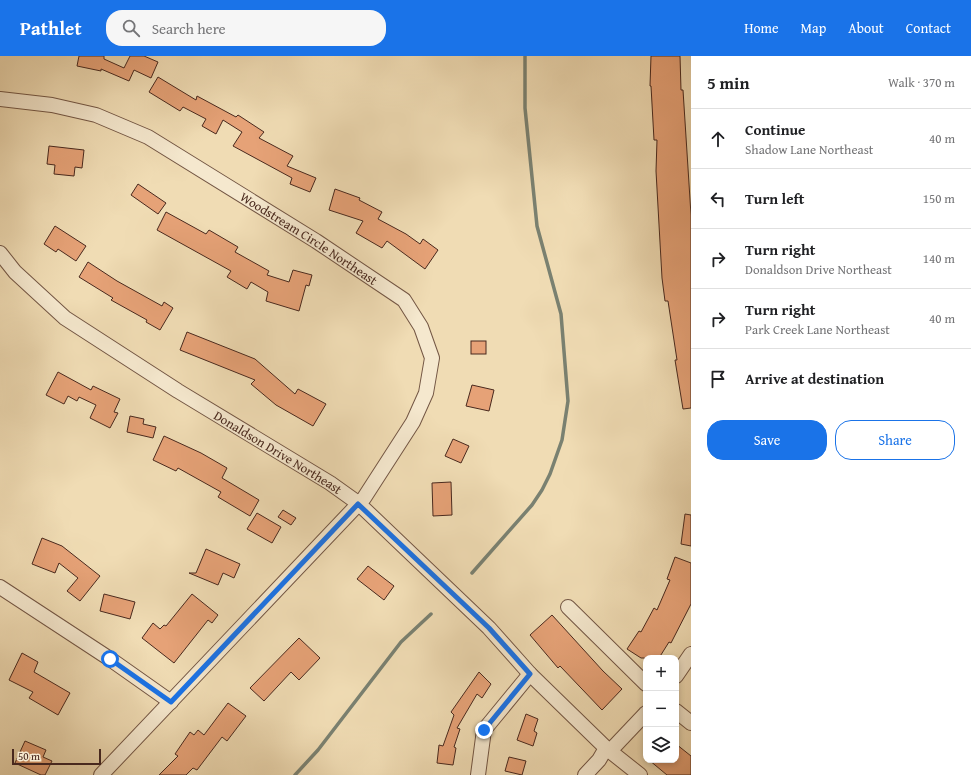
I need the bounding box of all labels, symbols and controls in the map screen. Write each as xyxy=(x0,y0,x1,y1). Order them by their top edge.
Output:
search box xyxy=(106,10,386,46)
text: Pathlet xyxy=(20,14,82,42)
icon: search xyxy=(120,17,142,39)
text: Search here xyxy=(152,18,226,39)
text: Home xyxy=(744,18,779,38)
text: Map xyxy=(801,18,826,38)
text: About xyxy=(848,18,884,38)
text: Contact xyxy=(906,18,951,38)
text: 5 min xyxy=(707,70,749,95)
text: Walk · 370 m xyxy=(888,73,955,92)
text: Continue xyxy=(745,119,806,140)
icon: ahead xyxy=(707,128,729,150)
text: 40 m xyxy=(929,129,955,148)
text: Shadow Lane Northeast xyxy=(745,140,873,159)
street label: Woodstream Circle Northeast xyxy=(236,187,382,290)
icon: left xyxy=(707,188,729,210)
text: Turn left xyxy=(745,188,804,209)
text: 150 m xyxy=(923,189,955,208)
text: Turn right xyxy=(745,239,816,260)
icon: right xyxy=(707,248,729,270)
text: 140 m xyxy=(923,249,955,268)
text: Donaldson Drive Northeast xyxy=(745,260,892,279)
text: Turn right xyxy=(745,299,816,320)
icon: right xyxy=(707,308,729,330)
text: 40 m xyxy=(929,309,955,328)
text: Park Creek Lane Northeast xyxy=(745,320,890,339)
icon: arrive xyxy=(707,368,729,390)
text: Arrive at destination xyxy=(745,368,884,389)
street label: Donaldson Drive Northeast xyxy=(210,406,346,499)
button: Save xyxy=(707,420,827,460)
button: Share xyxy=(835,420,955,460)
route start xyxy=(101,650,119,668)
map controls xyxy=(643,655,679,763)
button: + xyxy=(643,655,679,691)
button: − xyxy=(643,691,679,727)
route end xyxy=(475,721,493,739)
button: layers xyxy=(643,727,679,763)
scale bar xyxy=(12,747,101,766)
text: 50 m xyxy=(18,748,40,764)

